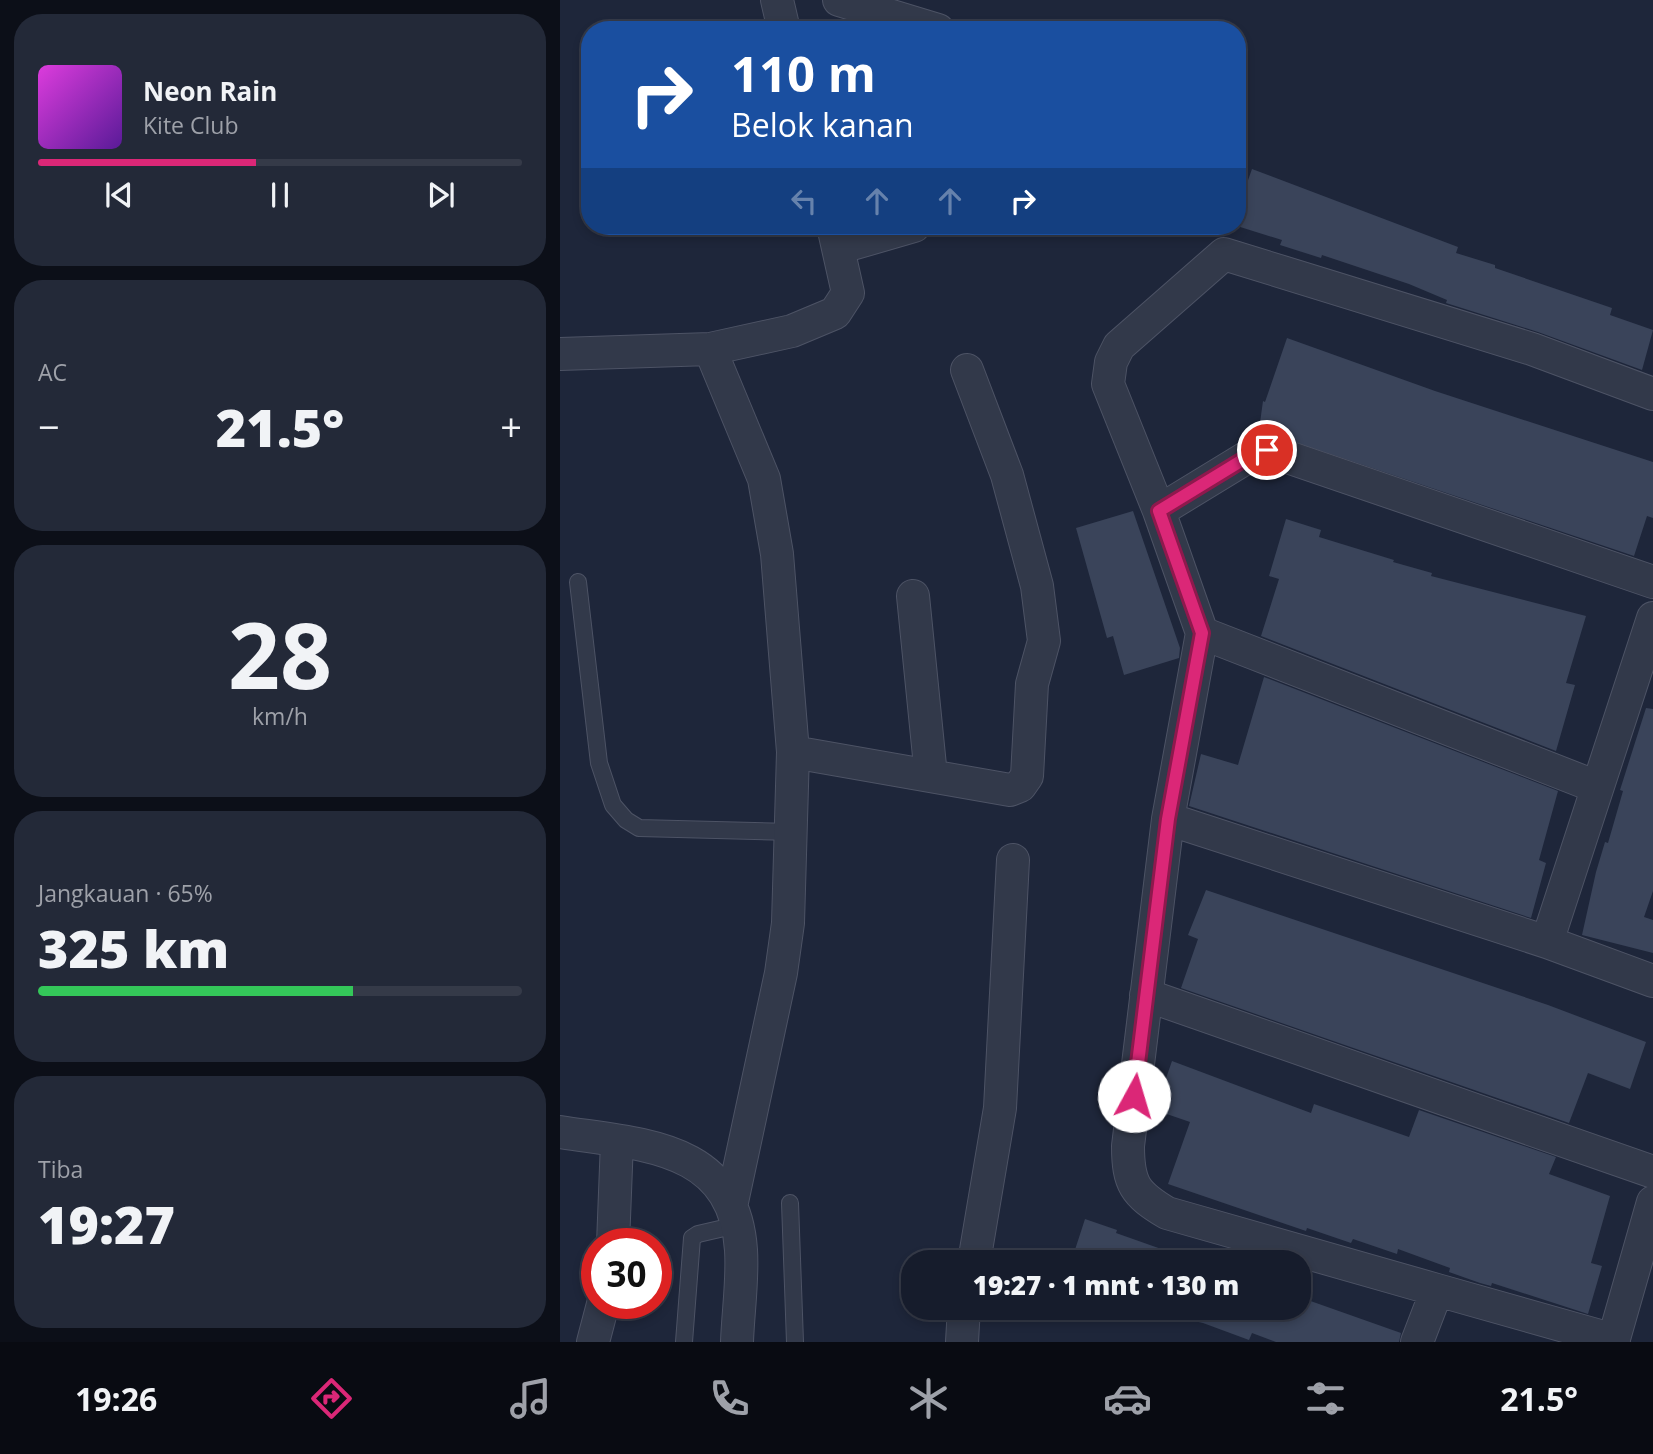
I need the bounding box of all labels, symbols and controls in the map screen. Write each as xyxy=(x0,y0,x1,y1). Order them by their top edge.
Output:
text: 110 m xyxy=(731,40,876,106)
icon: right xyxy=(616,49,707,140)
text: Neon Rain xyxy=(143,73,277,109)
text: Belok kanan xyxy=(731,103,914,146)
text: Kite Club xyxy=(143,109,238,141)
icon: previous xyxy=(100,176,138,214)
icon: pause xyxy=(261,176,299,214)
icon: next xyxy=(422,176,460,214)
icon: left xyxy=(785,182,823,220)
icon: ahead xyxy=(858,182,896,220)
icon: ahead xyxy=(931,182,969,220)
icon: right xyxy=(1004,182,1042,220)
text: AC xyxy=(38,356,67,388)
text: 21.5° xyxy=(216,391,344,462)
text: − xyxy=(38,400,60,452)
text: + xyxy=(500,400,522,452)
pin xyxy=(1237,420,1297,480)
icon: arrive xyxy=(1248,431,1286,469)
text: 28 xyxy=(228,592,332,716)
text: km/h xyxy=(252,700,308,732)
text: Jangkauan · 65% xyxy=(38,877,213,909)
text: 325 km xyxy=(38,912,229,983)
position arrow xyxy=(1097,1059,1171,1133)
text: Tiba xyxy=(38,1153,83,1185)
text: 19:27 xyxy=(38,1188,175,1259)
speed limit sign: 30 xyxy=(581,1228,672,1319)
text: 19:27 · 1 mnt · 130 m xyxy=(973,1267,1239,1303)
icon: directions xyxy=(307,1374,356,1423)
icon: music xyxy=(506,1374,555,1423)
icon: phone xyxy=(705,1374,754,1423)
icon: climate xyxy=(904,1374,953,1423)
icon: car xyxy=(1103,1374,1152,1423)
icon: filters xyxy=(1301,1374,1350,1423)
text: 19:26 xyxy=(75,1377,157,1420)
text: 21.5° xyxy=(1500,1377,1578,1420)

